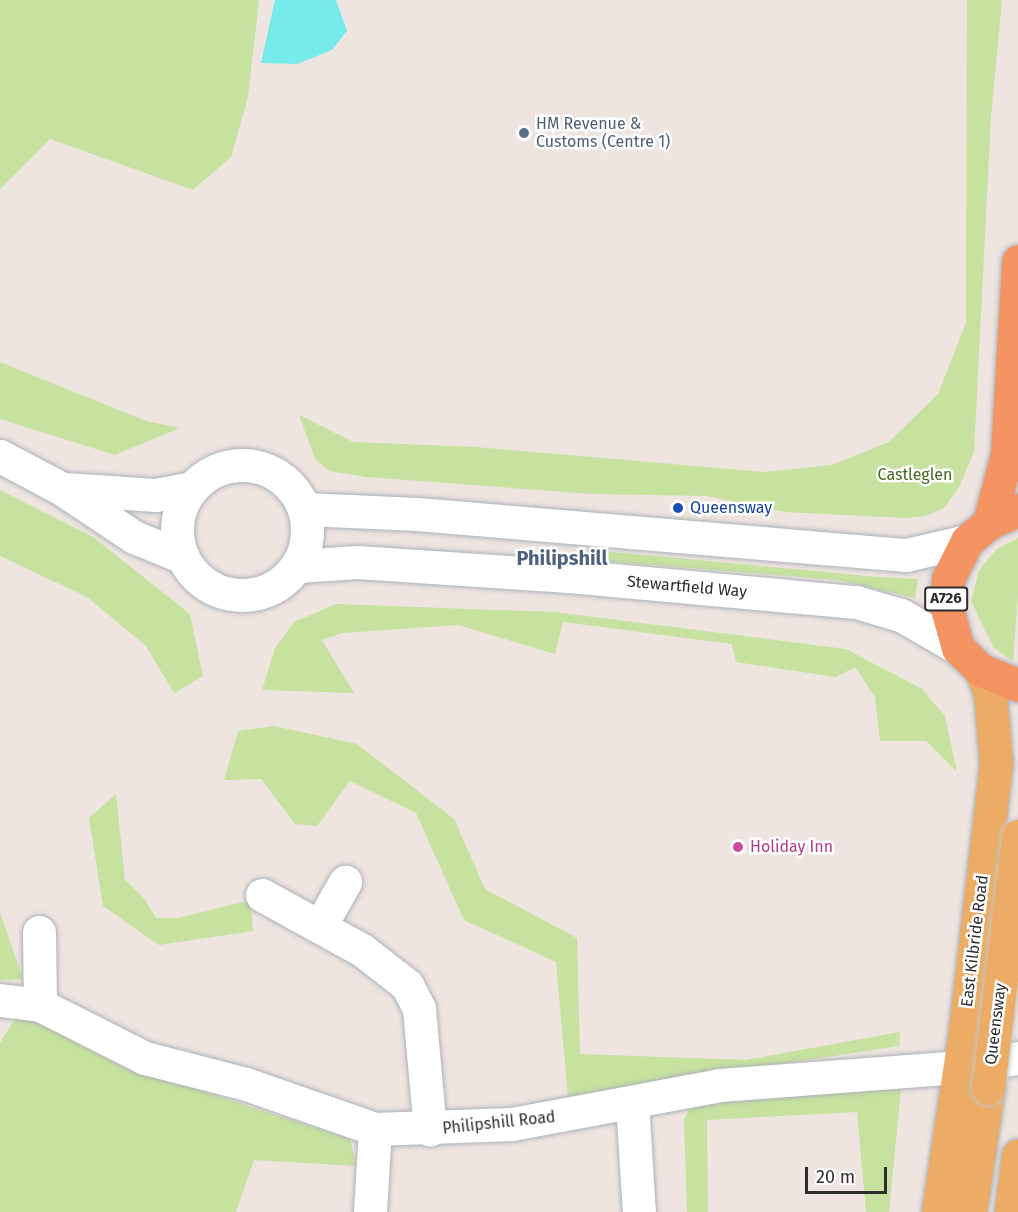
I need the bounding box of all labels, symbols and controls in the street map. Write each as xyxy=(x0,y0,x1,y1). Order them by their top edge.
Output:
place label: HM Revenue & Customs (Centre 1) xyxy=(536,114,670,152)
marker: HM Revenue & Customs (Centre 1) xyxy=(517,126,531,140)
park label: Castleglen xyxy=(878,465,952,485)
place label: Queensway xyxy=(690,498,772,518)
marker: Queensway xyxy=(671,501,685,515)
district label: Philipshill xyxy=(516,546,608,570)
street label: Stewartfield Way xyxy=(626,572,748,602)
road number: A726 xyxy=(924,587,968,611)
place label: Holiday Inn xyxy=(750,837,833,857)
marker: Holiday Inn xyxy=(731,840,745,854)
street label: East Kilbride Road xyxy=(957,874,993,1008)
street label: Queensway xyxy=(981,982,1011,1066)
street label: Philipshill Road xyxy=(442,1108,556,1138)
scale bar xyxy=(808,1155,890,1193)
text: 20 m xyxy=(816,1166,855,1188)

